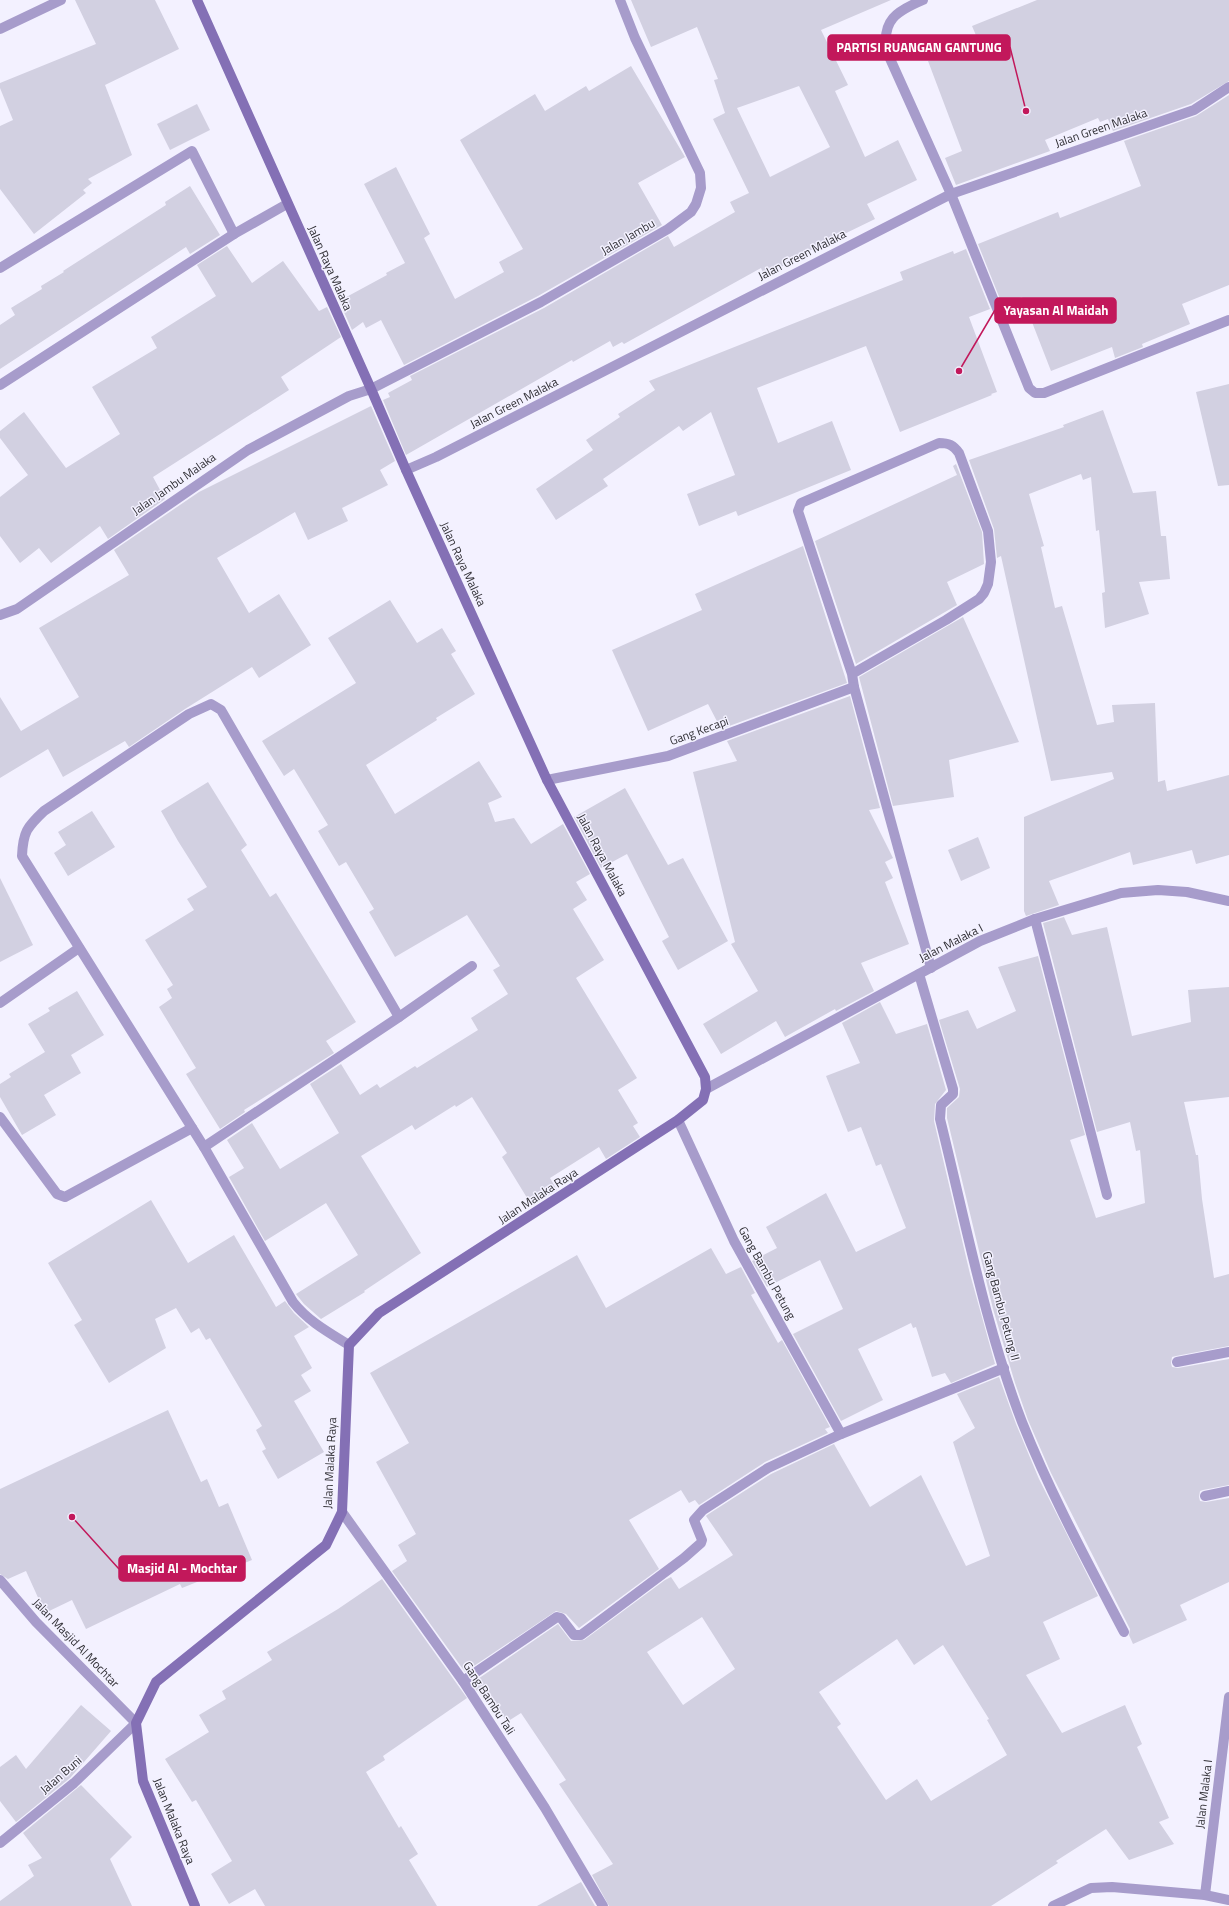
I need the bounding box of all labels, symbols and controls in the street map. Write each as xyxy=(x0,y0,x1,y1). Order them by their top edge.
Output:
callout: PARTISI RUANGAN GANTUNG xyxy=(828,35,1010,60)
text: PARTISI RUANGAN GANTUNG xyxy=(836,37,1002,57)
street label: Jalan Green Malaka xyxy=(1052,103,1150,152)
street label: Jalan Jambu xyxy=(597,213,658,260)
street label: Jalan Raya Malaka xyxy=(303,222,358,314)
street label: Jalan Green Malaka xyxy=(754,224,849,285)
callout: Yayasan Al Maidah xyxy=(995,298,1116,323)
text: Yayasan Al Maidah xyxy=(1003,300,1109,320)
street label: Jalan Green Malaka xyxy=(466,372,561,433)
street label: Jalan Jambu Malaka xyxy=(128,447,220,520)
street label: Jalan Raya Malaka xyxy=(435,518,491,609)
street label: Gang Kecapi xyxy=(667,711,731,750)
street label: Jalan Raya Malaka xyxy=(573,810,632,900)
street label: Jalan Malaka I xyxy=(915,918,986,967)
street label: Jalan Malaka Raya xyxy=(494,1163,581,1229)
street label: Gang Bambu Petung xyxy=(734,1223,801,1323)
street label: Gang Bambu Petung II xyxy=(978,1249,1025,1363)
street label: Jalan Malaka Raya xyxy=(318,1417,341,1509)
callout: Masjid Al - Mochtar xyxy=(119,1556,245,1581)
text: Masjid Al - Mochtar xyxy=(127,1558,237,1578)
street label: Jalan Masjid Al Mochtar xyxy=(28,1594,124,1692)
street label: Gang Bambu Tali xyxy=(459,1657,520,1738)
street label: Jalan Buni xyxy=(36,1751,86,1798)
street label: Jalan Malaka I xyxy=(1190,1758,1217,1830)
street label: Jalan Malaka Raya xyxy=(148,1775,200,1867)

